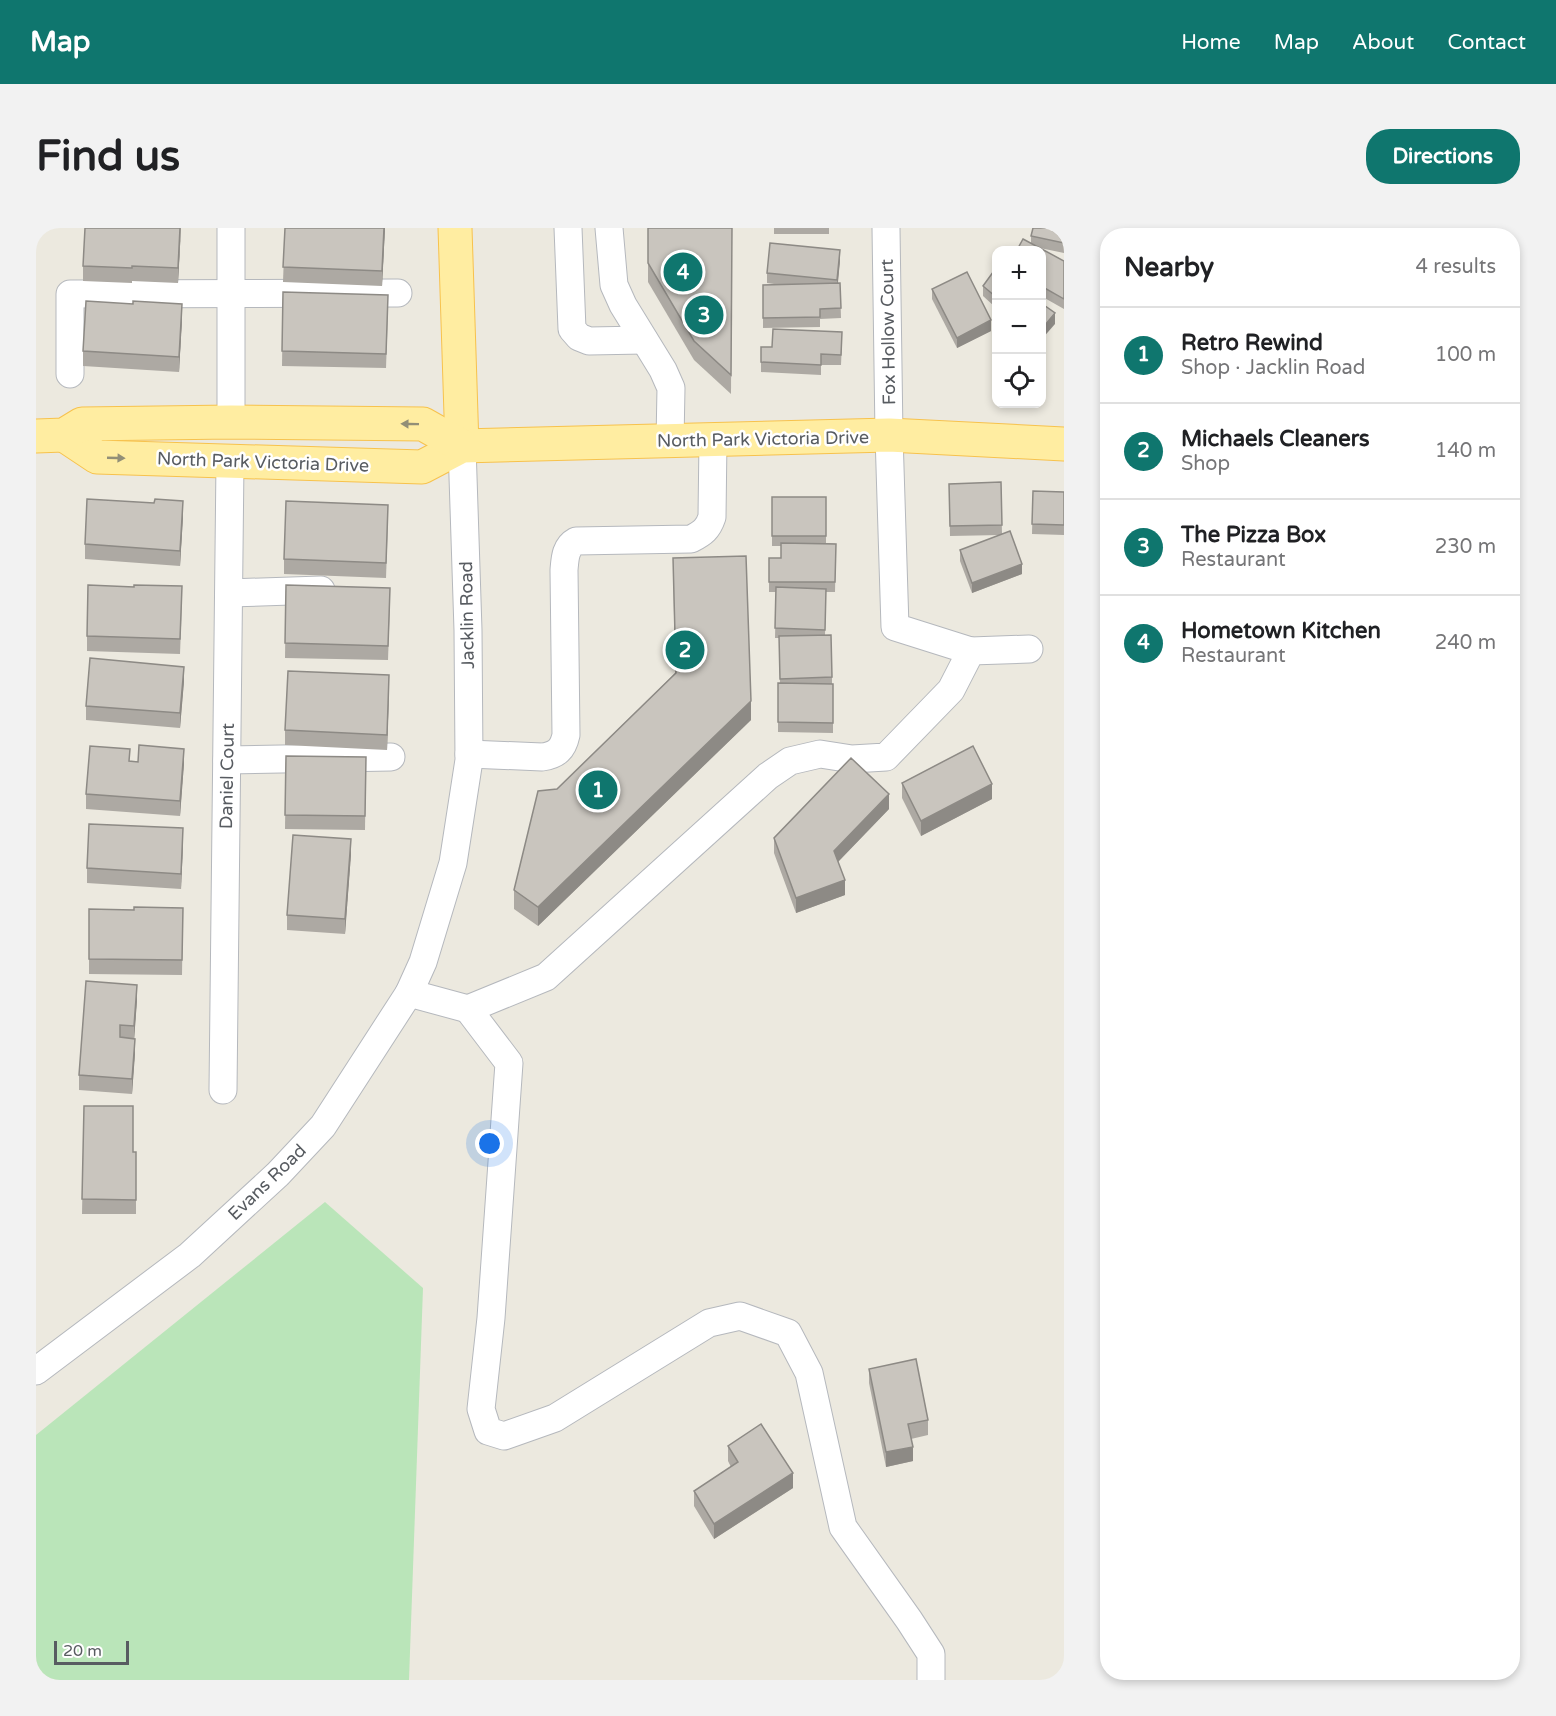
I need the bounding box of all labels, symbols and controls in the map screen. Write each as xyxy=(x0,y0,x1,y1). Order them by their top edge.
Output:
text: Map xyxy=(30,25,90,59)
text: Home xyxy=(1181,30,1241,55)
text: Map xyxy=(1274,30,1319,55)
text: About xyxy=(1352,30,1414,55)
text: Contact xyxy=(1447,30,1526,55)
button: Directions xyxy=(1366,129,1520,184)
text: Find us xyxy=(36,131,180,182)
map controls xyxy=(992,246,1046,408)
button: + xyxy=(992,246,1046,300)
pin: 4 xyxy=(664,250,702,294)
text: Nearby xyxy=(1124,252,1214,283)
text: 4 results xyxy=(1416,255,1496,279)
street label: Fox Hollow Court xyxy=(876,259,900,405)
pin: 3 xyxy=(684,292,724,338)
button: − xyxy=(992,300,1046,354)
text: Retro Rewind xyxy=(1181,330,1323,356)
text: 1 xyxy=(1137,343,1150,367)
text: 100 m xyxy=(1435,343,1496,367)
button: locate xyxy=(992,354,1046,408)
text: Shop · Jacklin Road xyxy=(1181,356,1365,380)
one-way arrow xyxy=(400,419,419,429)
street label: North Park Victoria Drive xyxy=(657,426,869,452)
text: Michaels Cleaners xyxy=(1181,426,1370,452)
text: 2 xyxy=(1137,439,1150,463)
text: 140 m xyxy=(1435,439,1496,463)
street label: North Park Victoria Drive xyxy=(157,447,369,477)
text: Shop xyxy=(1181,452,1230,476)
one-way arrow xyxy=(107,453,126,462)
text: The Pizza Box xyxy=(1181,522,1326,548)
text: 3 xyxy=(1137,535,1150,559)
text: 230 m xyxy=(1435,535,1496,559)
text: Restaurant xyxy=(1181,548,1286,572)
street label: Jacklin Road xyxy=(455,561,479,669)
text: Hometown Kitchen xyxy=(1181,618,1381,644)
pin: 2 xyxy=(666,628,704,672)
text: 4 xyxy=(1137,631,1150,655)
text: 240 m xyxy=(1435,631,1496,655)
text: Restaurant xyxy=(1181,644,1286,668)
street label: Daniel Court xyxy=(215,723,239,829)
pin: 1 xyxy=(578,768,618,812)
your location xyxy=(475,1129,504,1158)
street label: Evans Road xyxy=(223,1139,311,1225)
scale bar xyxy=(54,1638,129,1666)
text: 20 m xyxy=(63,1641,102,1661)

